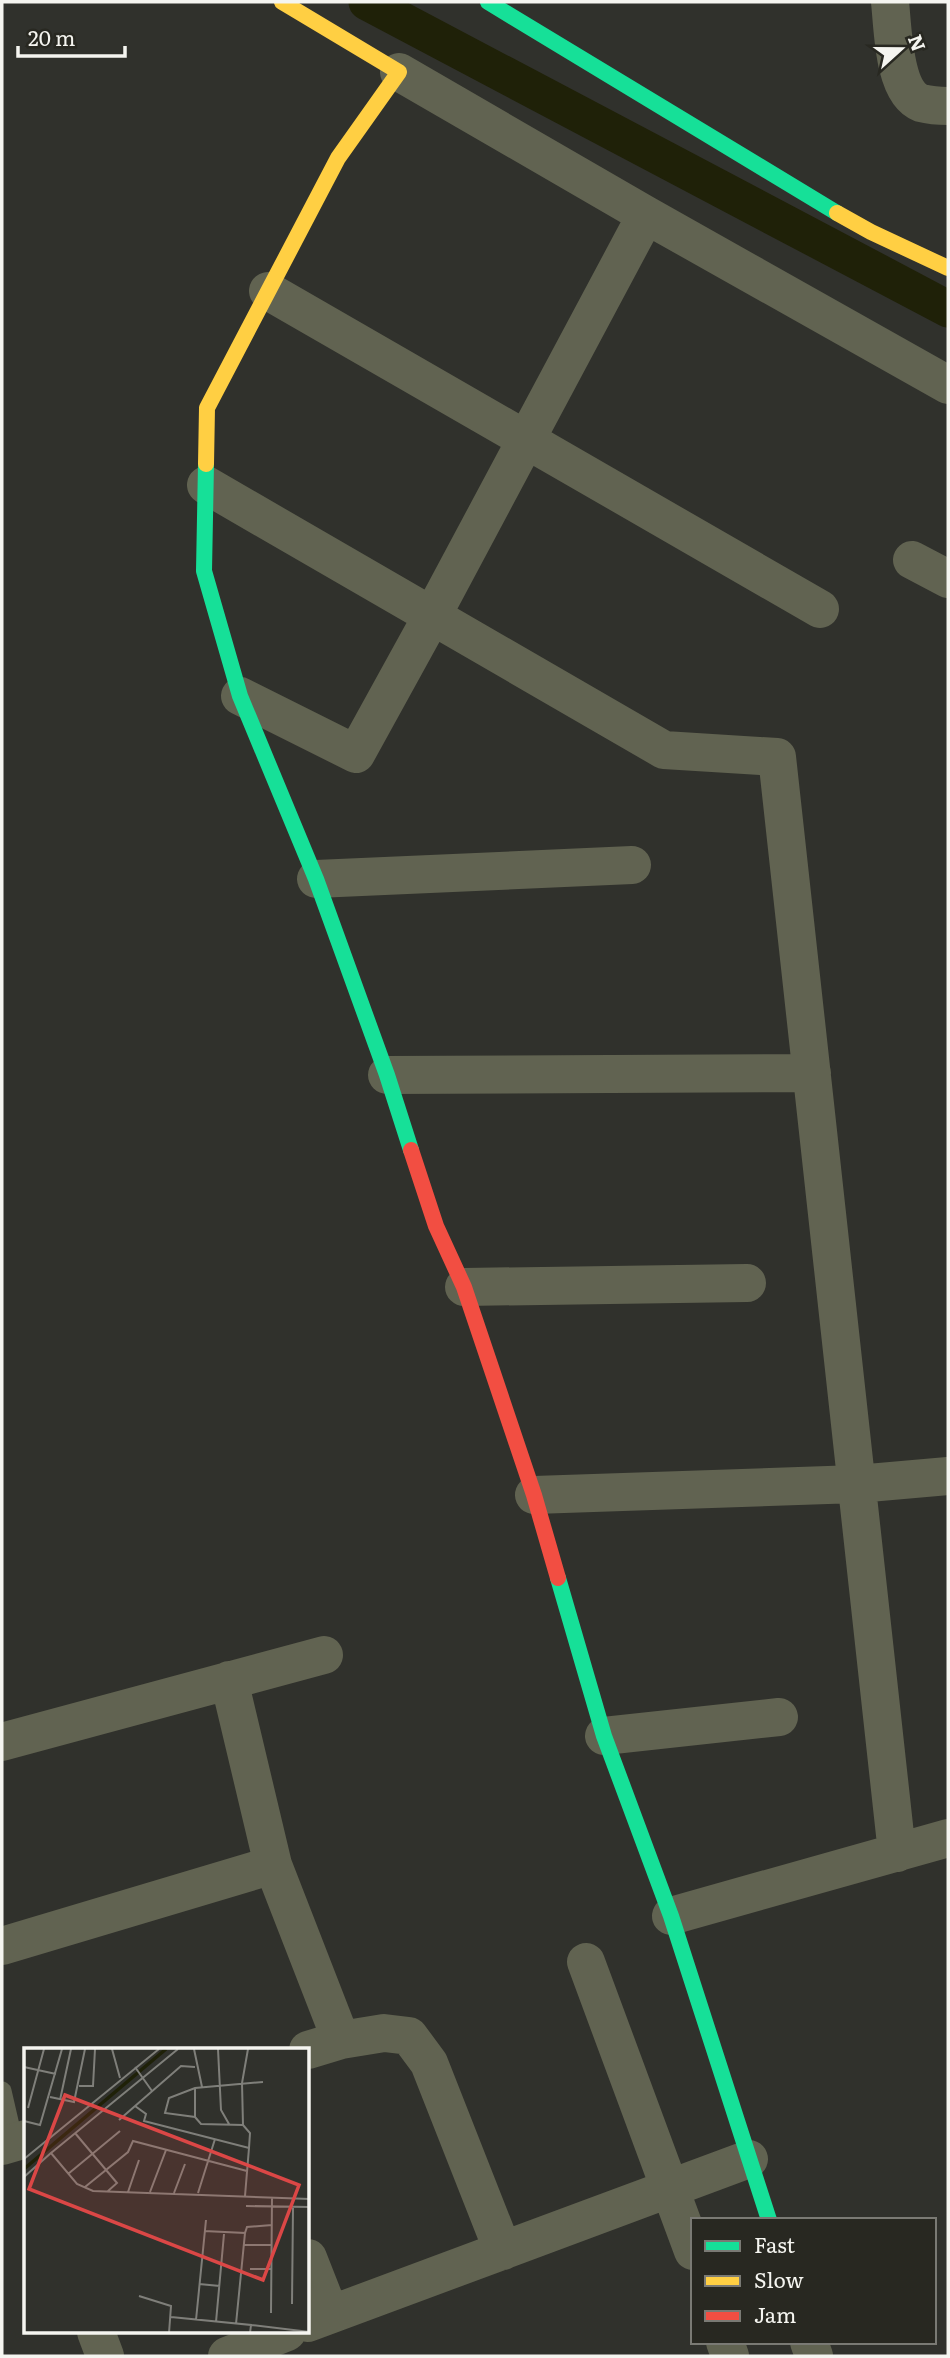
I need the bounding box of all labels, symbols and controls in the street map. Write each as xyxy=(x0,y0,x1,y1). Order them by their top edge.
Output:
scale bar xyxy=(18,14,124,58)
north arrow xyxy=(866,14,936,84)
text: 20 m xyxy=(28,21,75,52)
text: N xyxy=(902,30,934,55)
inset map xyxy=(24,2048,310,2334)
legend xyxy=(691,2218,936,2344)
text: Fast xyxy=(754,2228,795,2259)
text: Slow xyxy=(754,2263,804,2294)
text: Jam xyxy=(754,2298,796,2329)

